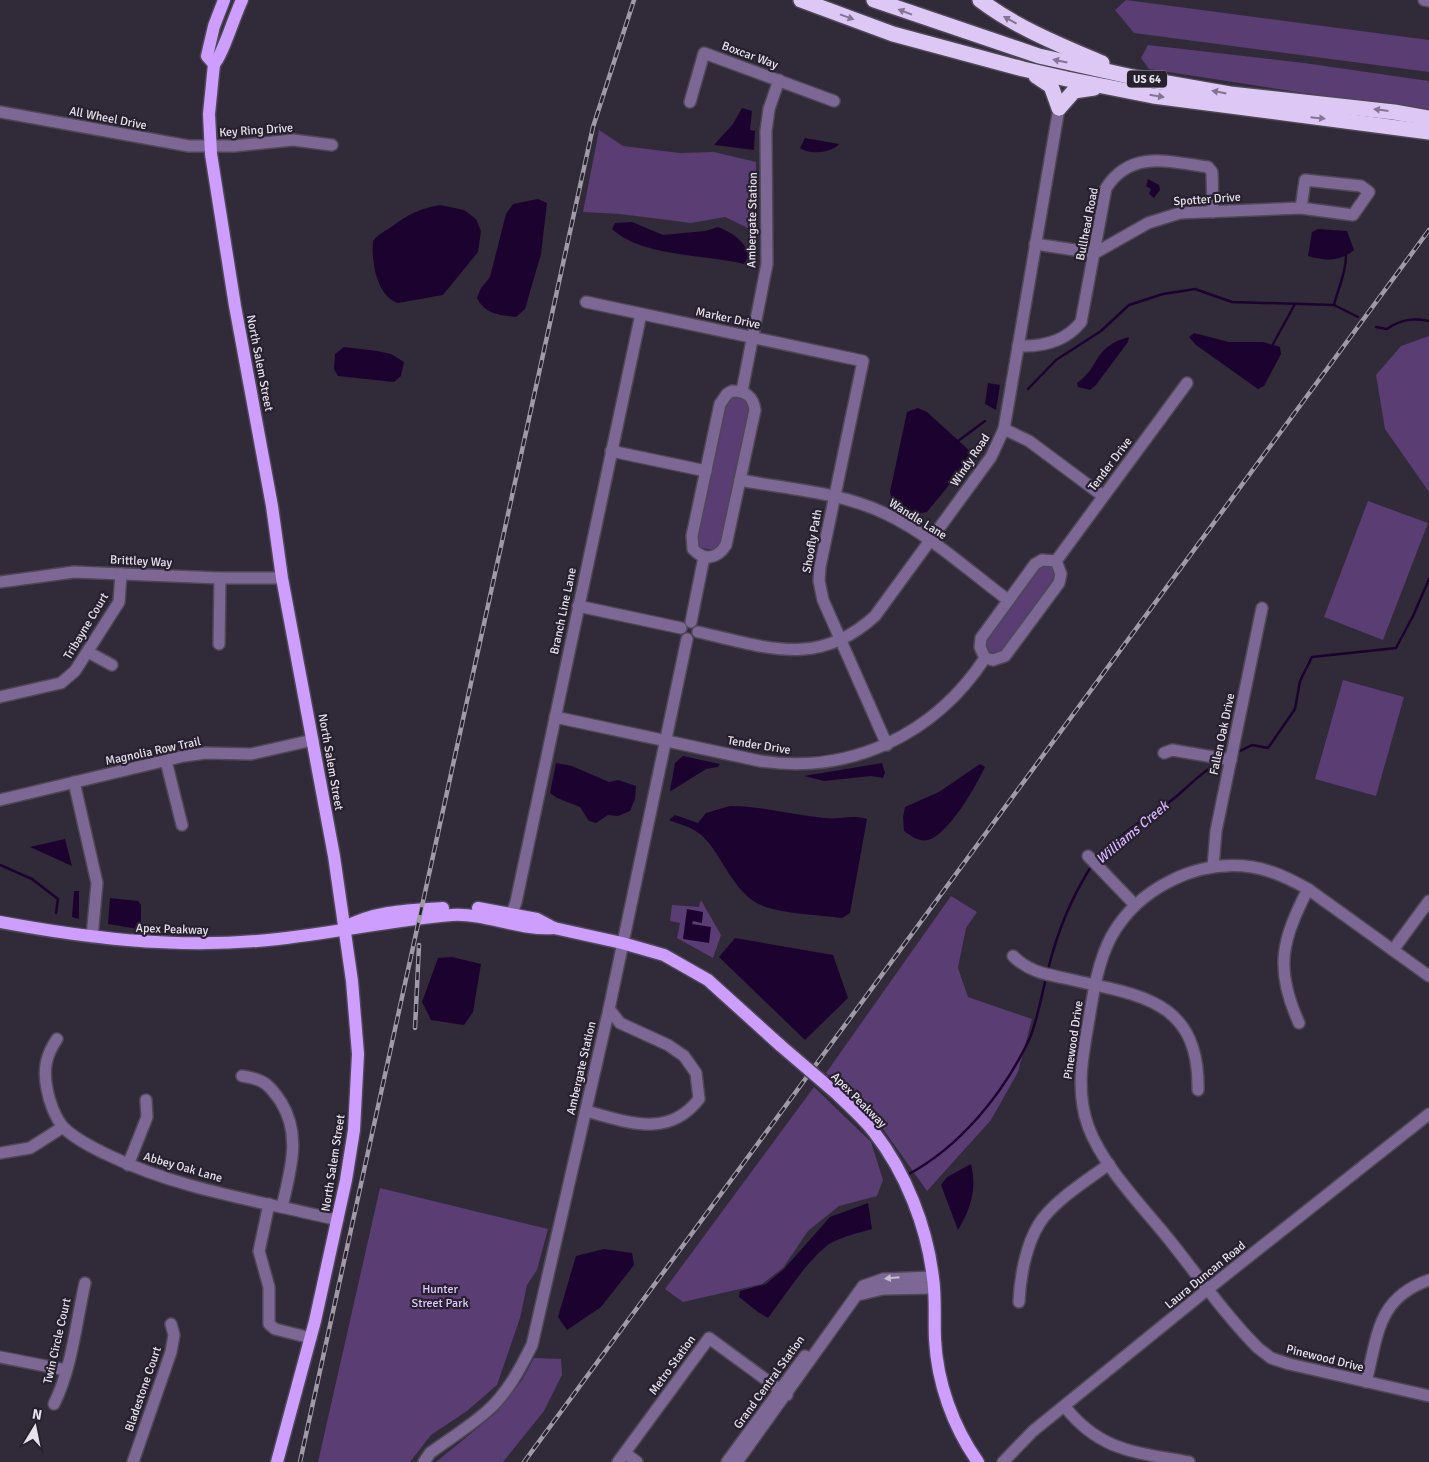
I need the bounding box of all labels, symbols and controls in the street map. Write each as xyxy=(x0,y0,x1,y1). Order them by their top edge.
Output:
one-way arrow xyxy=(897,8,912,16)
one-way arrow xyxy=(839,14,854,21)
one-way arrow xyxy=(1003,16,1017,24)
street label: Boxcar Way xyxy=(720,38,780,73)
one-way arrow xyxy=(1052,57,1068,65)
road number: US 64 xyxy=(1127,70,1167,88)
one-way arrow xyxy=(1211,88,1227,96)
one-way arrow xyxy=(1149,93,1165,101)
street label: All Wheel Drive xyxy=(68,104,148,133)
one-way arrow xyxy=(1373,106,1389,114)
one-way arrow xyxy=(1310,114,1326,122)
street label: Key Ring Drive xyxy=(219,120,293,141)
street label: Ambergate Station xyxy=(744,172,761,268)
street label: Bullhead Road xyxy=(1073,186,1102,262)
street label: Spotter Drive xyxy=(1173,190,1241,209)
street label: Marker Drive xyxy=(694,304,762,333)
street label: North Salem Street xyxy=(243,314,276,413)
street label: Windy Road xyxy=(947,431,993,489)
street label: Tender Drive xyxy=(1085,434,1136,494)
street label: Wandle Lane xyxy=(886,496,950,543)
street label: Shoofly Path xyxy=(800,508,825,574)
street label: Brittley Way xyxy=(110,552,173,571)
street label: Branch Line Lane xyxy=(547,566,580,656)
street label: Tribayne Court xyxy=(61,590,112,662)
street label: Fallen Oak Drive xyxy=(1206,692,1238,776)
street label: North Salem Street xyxy=(315,712,346,812)
street label: Tender Drive xyxy=(726,733,792,758)
street label: Magnolia Row Trail xyxy=(104,734,203,769)
water label: Williams Creek xyxy=(1093,796,1174,868)
street label: Apex Peakway xyxy=(135,921,209,938)
street label: Pinewood Drive xyxy=(1061,1000,1086,1080)
street label: Ambergate Station xyxy=(563,1020,600,1116)
street label: Apex Peakway xyxy=(828,1069,890,1132)
street label: North Salem Street xyxy=(318,1113,349,1213)
street label: Abbey Oak Lane xyxy=(142,1149,224,1186)
street label: Laura Duncan Road xyxy=(1162,1238,1249,1312)
one-way arrow xyxy=(884,1274,900,1282)
park label: Hunter Street Park xyxy=(412,1282,468,1311)
street label: Twin Circle Court xyxy=(40,1297,75,1385)
street label: Metro Station xyxy=(646,1333,699,1398)
street label: Grand Central Station xyxy=(731,1333,808,1432)
street label: Pinewood Drive xyxy=(1285,1342,1365,1375)
street label: Bladestone Court xyxy=(122,1345,165,1434)
north arrow xyxy=(10,1402,60,1452)
text: N xyxy=(31,1405,43,1424)

